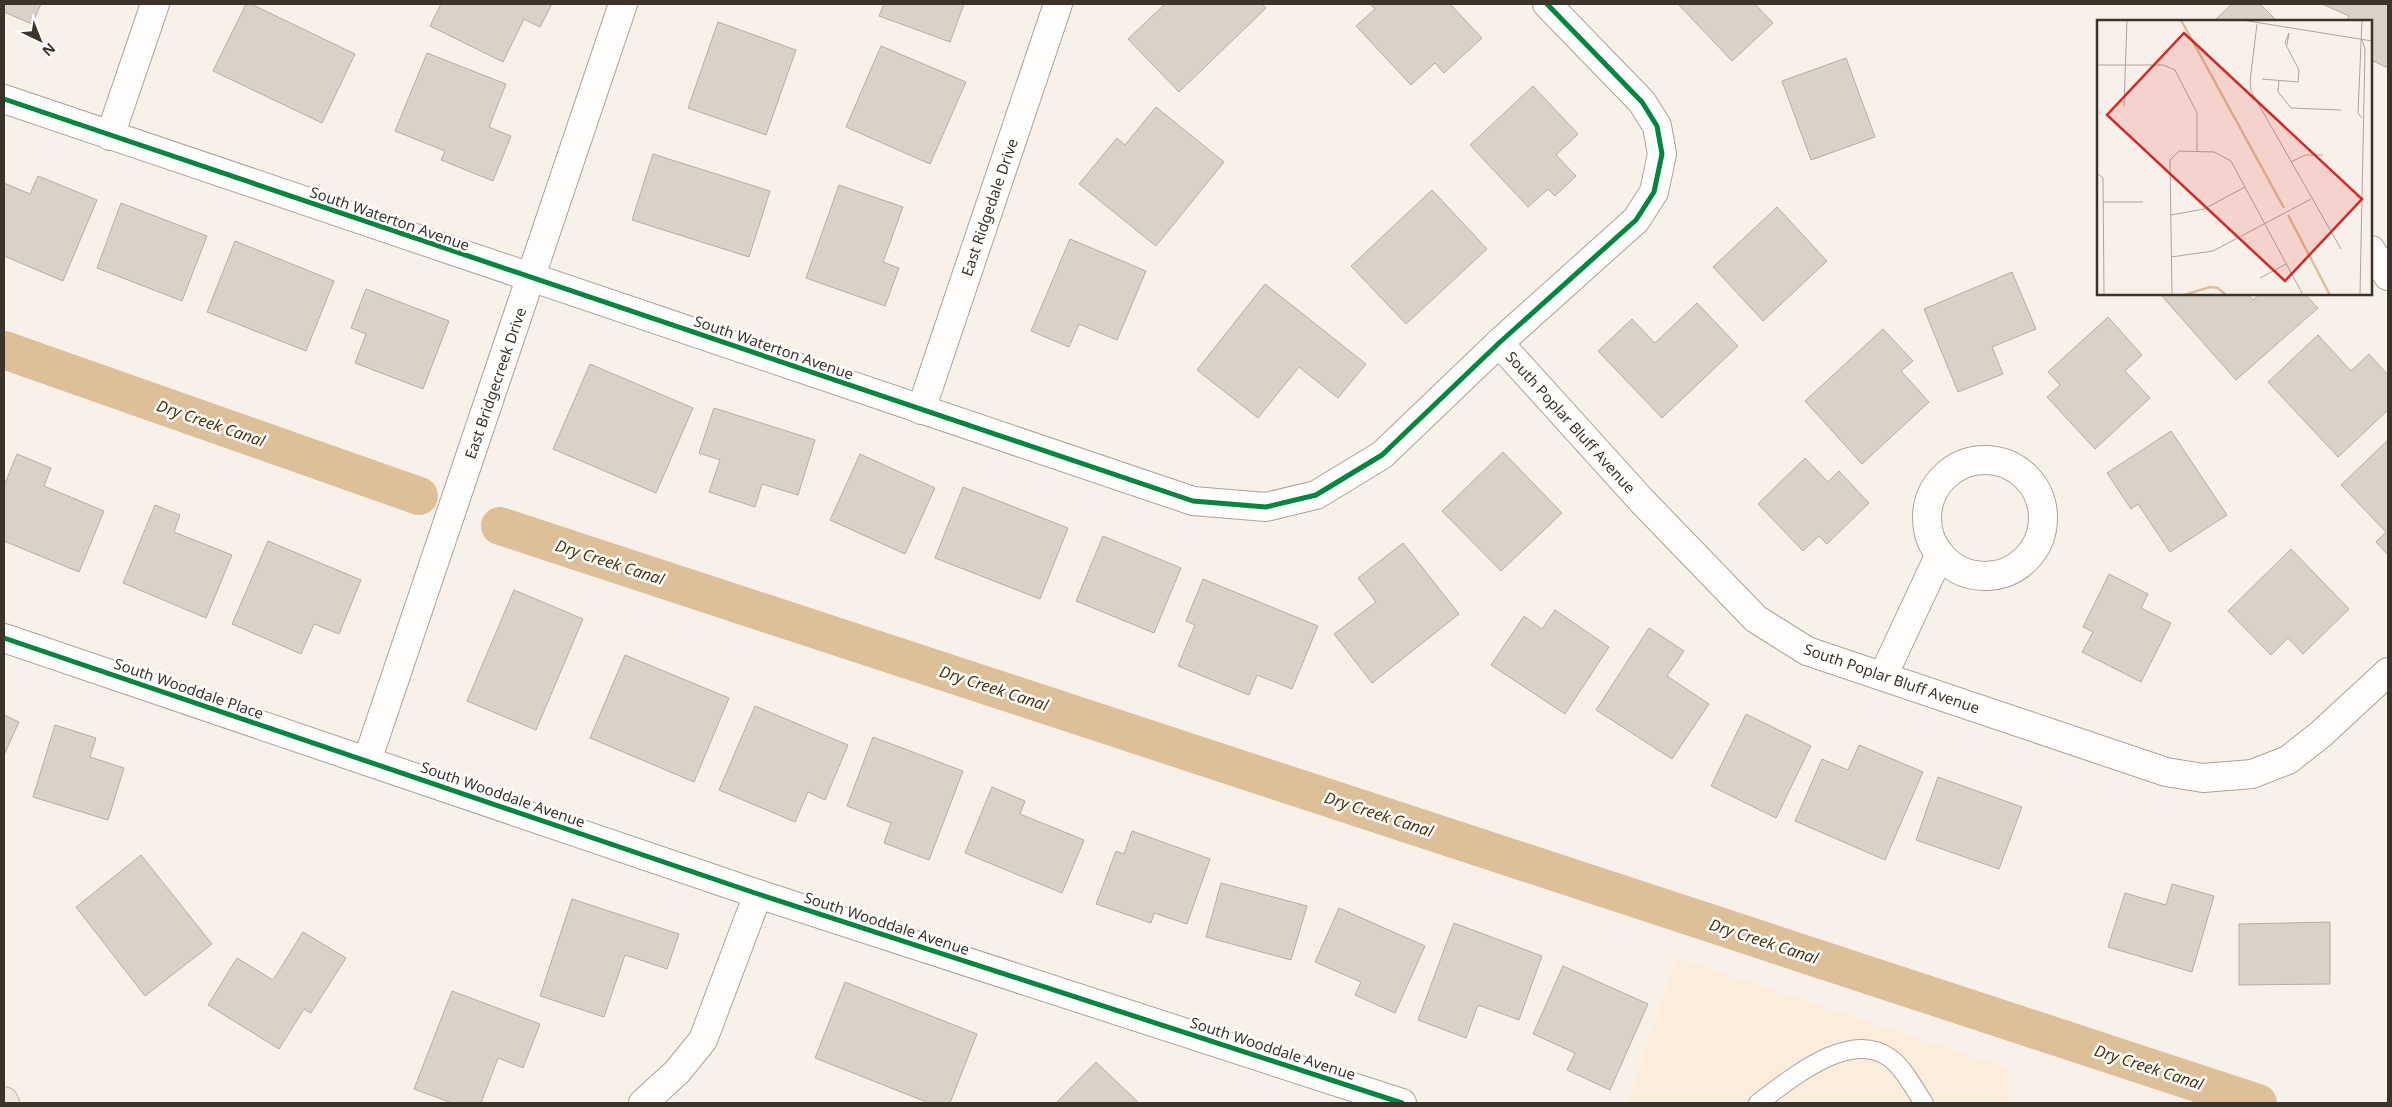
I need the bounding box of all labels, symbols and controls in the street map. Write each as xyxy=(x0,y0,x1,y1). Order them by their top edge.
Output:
north arrow xyxy=(15,15,65,65)
inset map xyxy=(2097,20,2372,295)
text: N xyxy=(39,39,60,61)
street label: East Ridgedale Drive xyxy=(956,136,1022,278)
street label: South Waterton Avenue xyxy=(307,181,473,255)
street label: East Bridgecreek Drive xyxy=(460,305,530,461)
street label: South Waterton Avenue xyxy=(691,310,857,384)
street label: South Poplar Bluff Avenue xyxy=(1502,347,1640,497)
water label: Dry Creek Canal xyxy=(154,394,269,452)
water label: Dry Creek Canal xyxy=(553,534,668,590)
street label: South Poplar Bluff Avenue xyxy=(1801,638,1983,718)
street label: South Wooddale Place xyxy=(111,653,267,723)
water label: Dry Creek Canal xyxy=(937,660,1052,716)
street label: South Wooddale Avenue xyxy=(418,756,588,832)
water label: Dry Creek Canal xyxy=(1322,786,1437,842)
street label: South Wooddale Avenue xyxy=(802,887,972,959)
water label: Dry Creek Canal xyxy=(1707,913,1822,969)
street label: South Wooddale Avenue xyxy=(1188,1012,1358,1084)
water label: Dry Creek Canal xyxy=(2092,1039,2207,1095)

